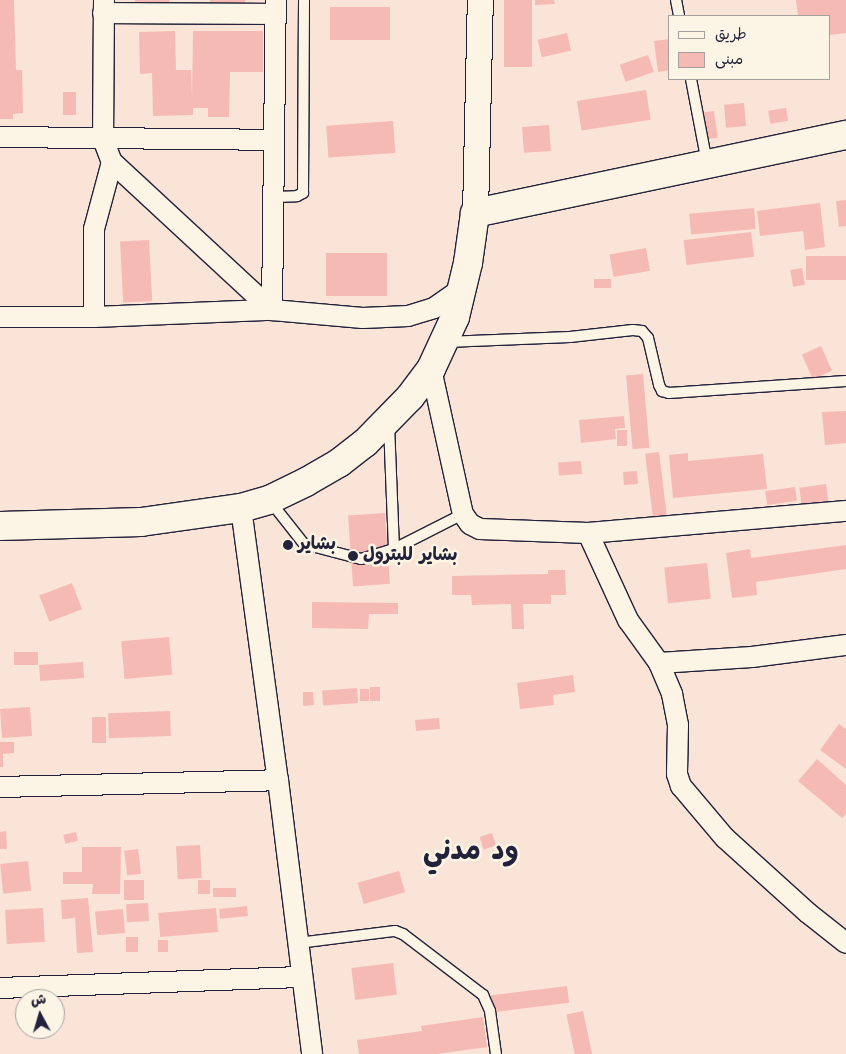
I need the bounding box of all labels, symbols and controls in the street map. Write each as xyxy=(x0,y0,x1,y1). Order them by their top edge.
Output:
legend xyxy=(668,15,831,80)
text: طريق xyxy=(715,23,747,47)
text: مبنى xyxy=(715,48,743,72)
place label: بشاير xyxy=(298,534,336,556)
marker: بشاير xyxy=(282,539,294,551)
place label: بشاير للبترول xyxy=(363,545,457,567)
marker: بشاير للبترول xyxy=(347,550,359,562)
district label: ود مدني xyxy=(423,835,519,869)
text: ش xyxy=(30,988,47,1012)
north arrow xyxy=(15,989,65,1039)

